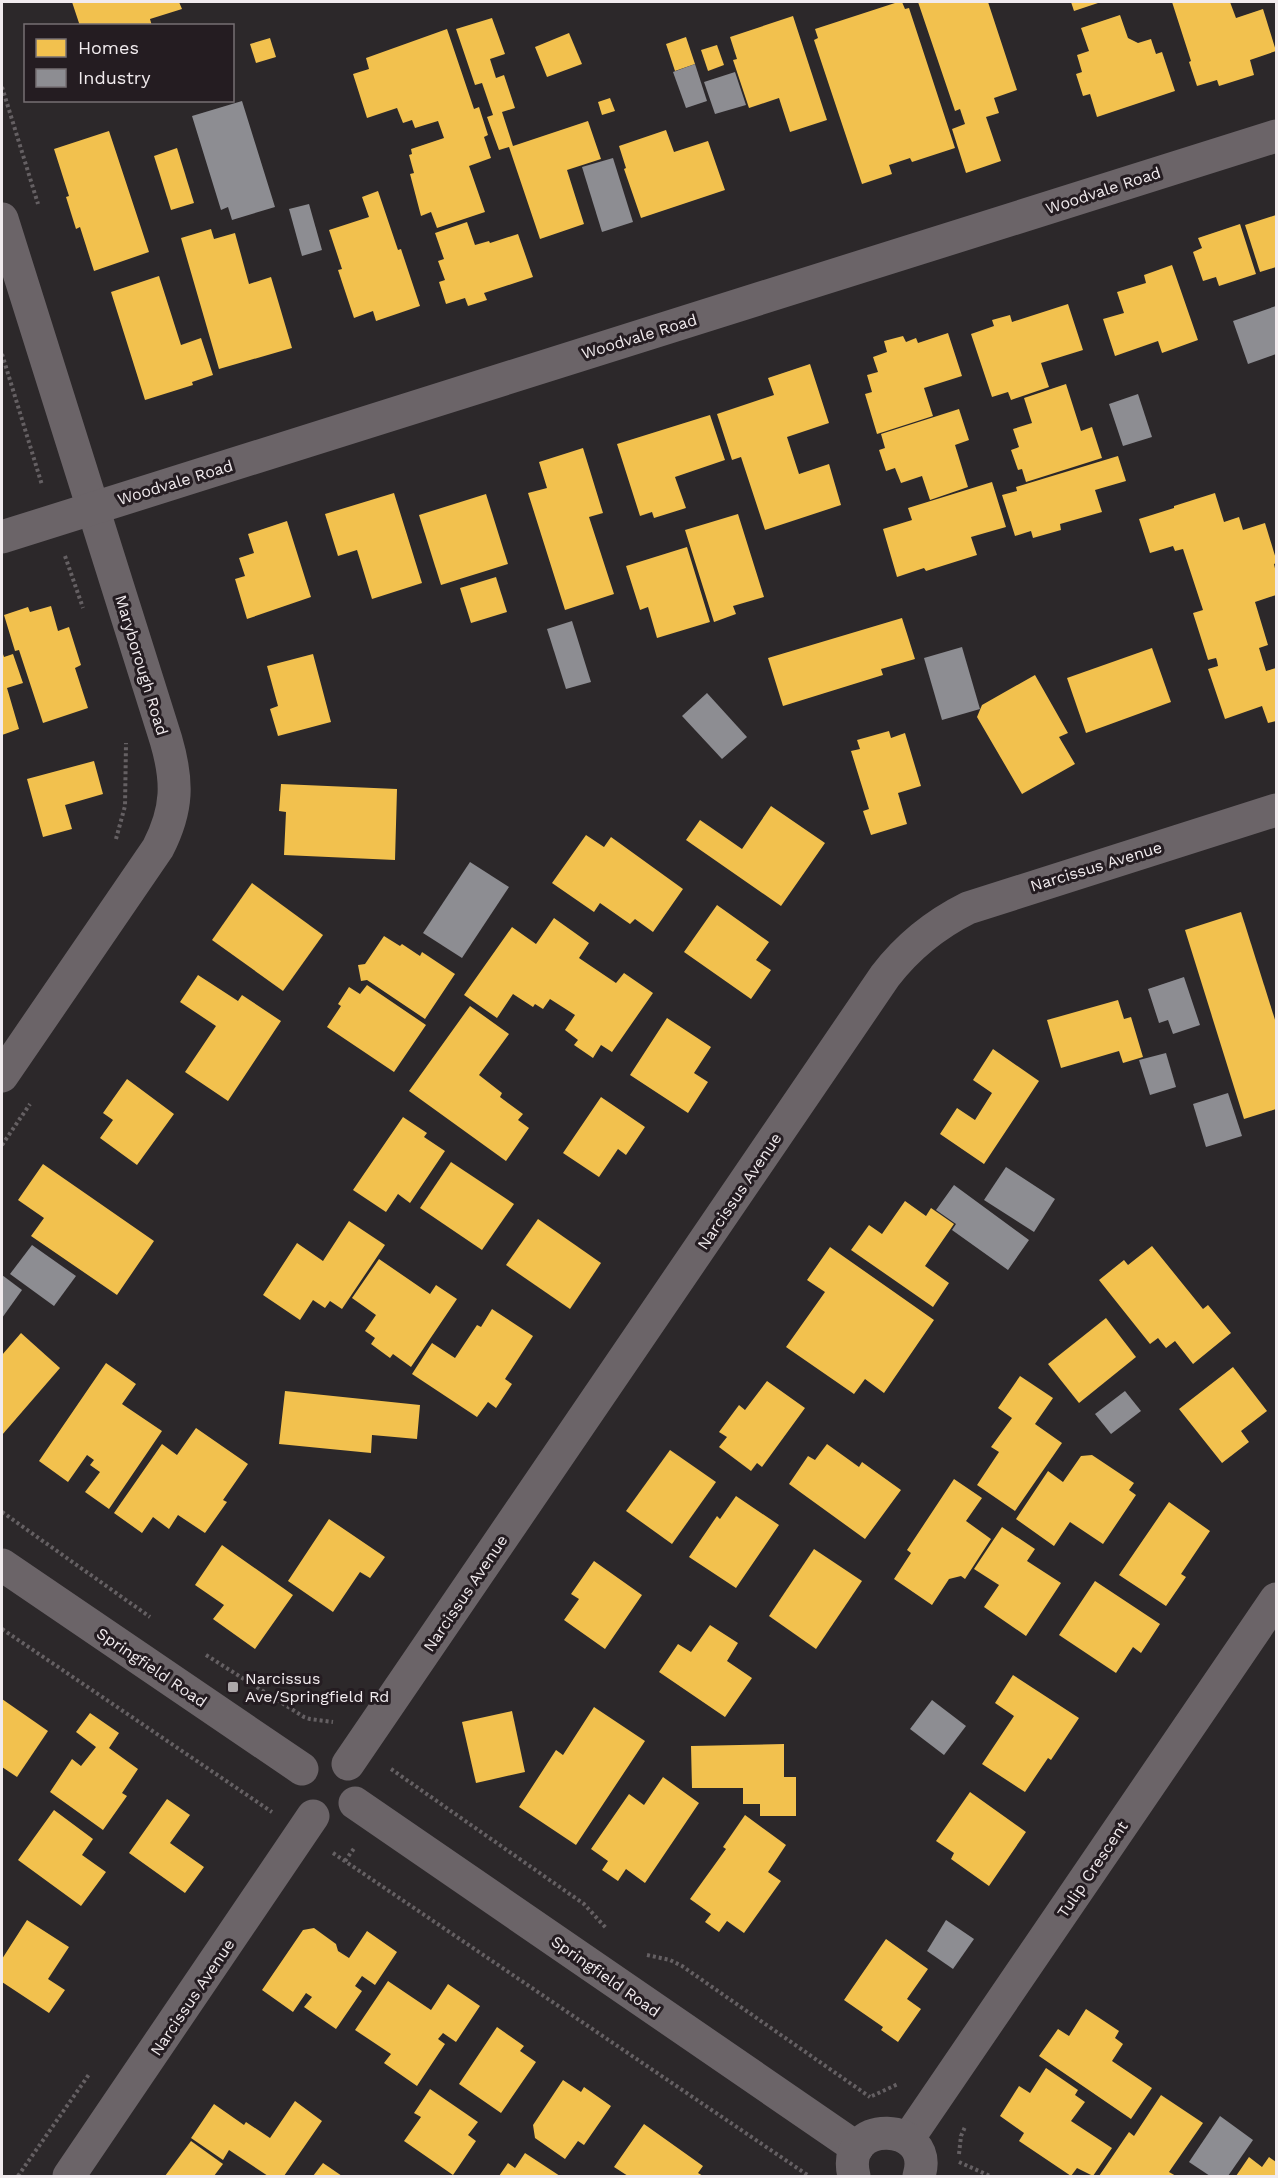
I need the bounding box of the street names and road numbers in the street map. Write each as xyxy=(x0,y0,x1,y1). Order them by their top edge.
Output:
street label: Woodvale Road xyxy=(1043,163,1163,218)
street label: Woodvale Road xyxy=(579,310,699,363)
street label: Woodvale Road xyxy=(115,456,235,509)
street label: Maryborough Road xyxy=(111,593,172,738)
street label: Narcissus Avenue xyxy=(1028,837,1164,896)
street label: Narcissus Avenue xyxy=(693,1129,786,1253)
street label: Narcissus Avenue xyxy=(419,1531,512,1655)
street label: Springfield Road xyxy=(93,1624,210,1711)
street label: Tulip Crescent xyxy=(1053,1817,1132,1921)
street label: Springfield Road xyxy=(548,1932,664,2021)
street label: Narcissus Avenue xyxy=(146,1935,239,2059)

